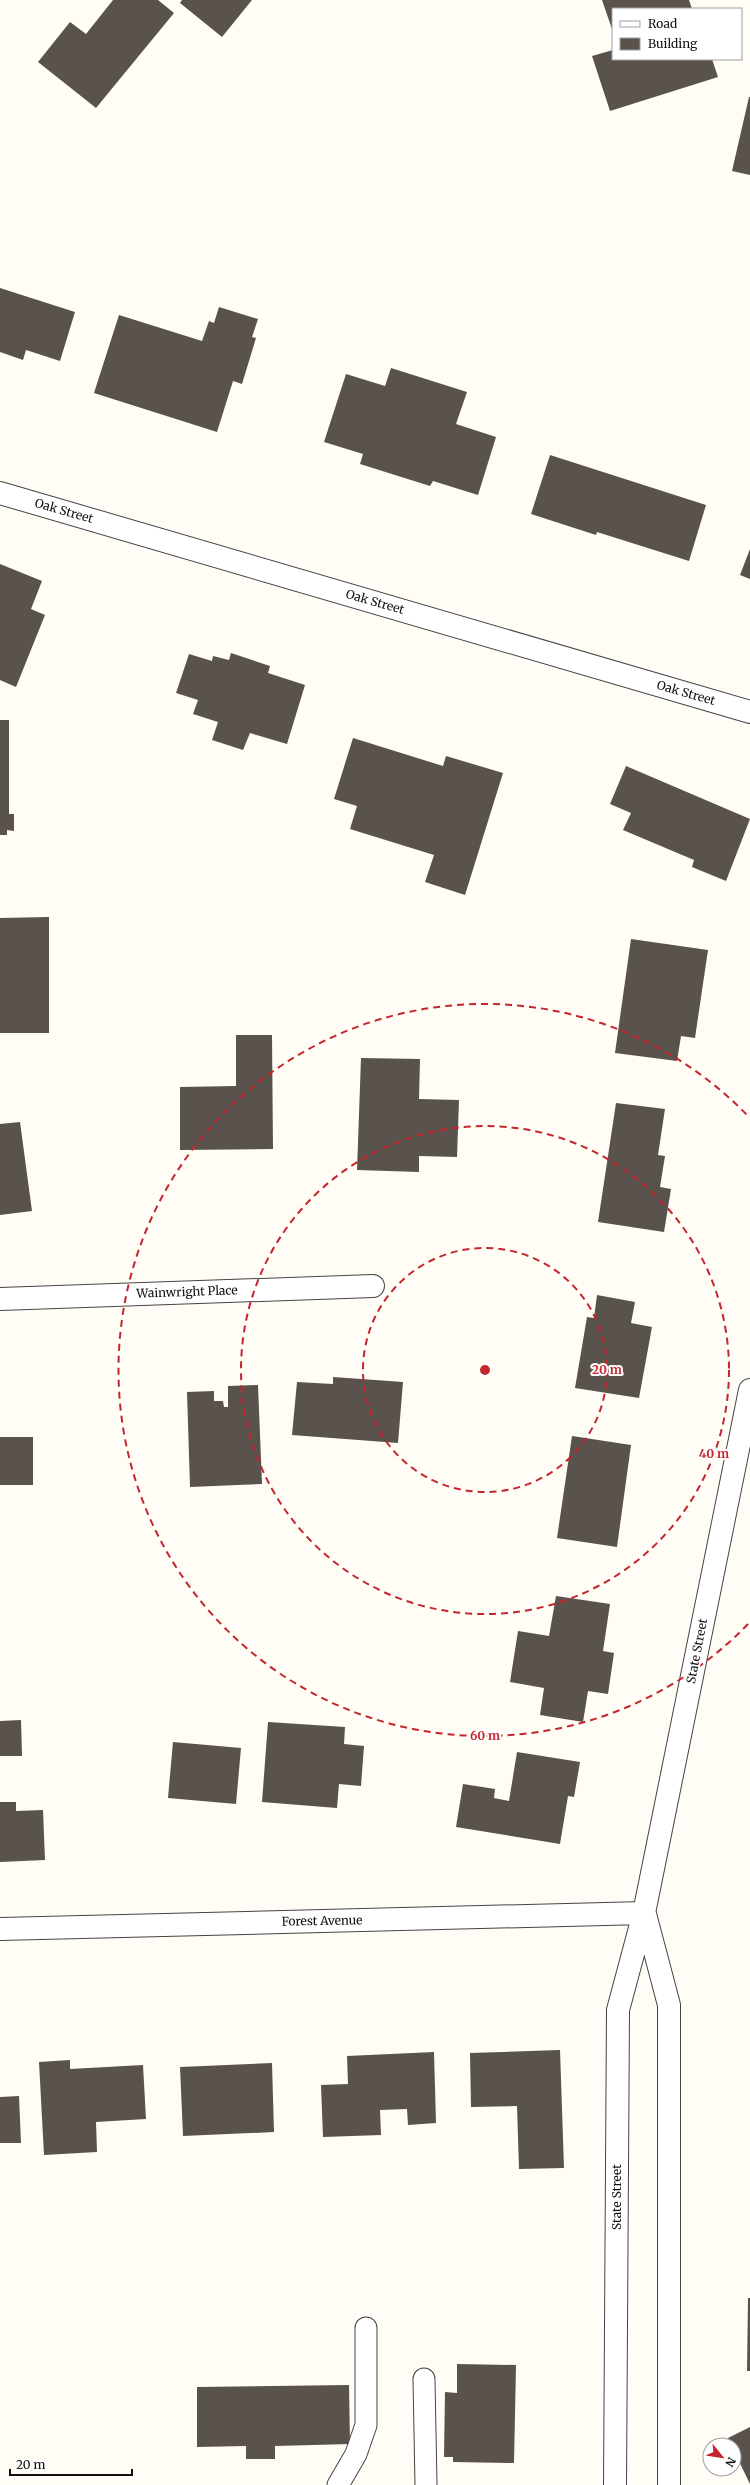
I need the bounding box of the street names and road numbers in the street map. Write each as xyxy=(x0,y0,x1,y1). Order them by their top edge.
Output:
street label: Oak Street xyxy=(33,495,95,526)
street label: Oak Street xyxy=(344,586,406,617)
street label: Oak Street xyxy=(655,677,717,708)
street label: Wainwright Place xyxy=(135,1282,238,1301)
street label: State Street xyxy=(683,1617,710,1685)
street label: Forest Avenue xyxy=(281,1912,363,1929)
street label: State Street xyxy=(609,2164,624,2230)

